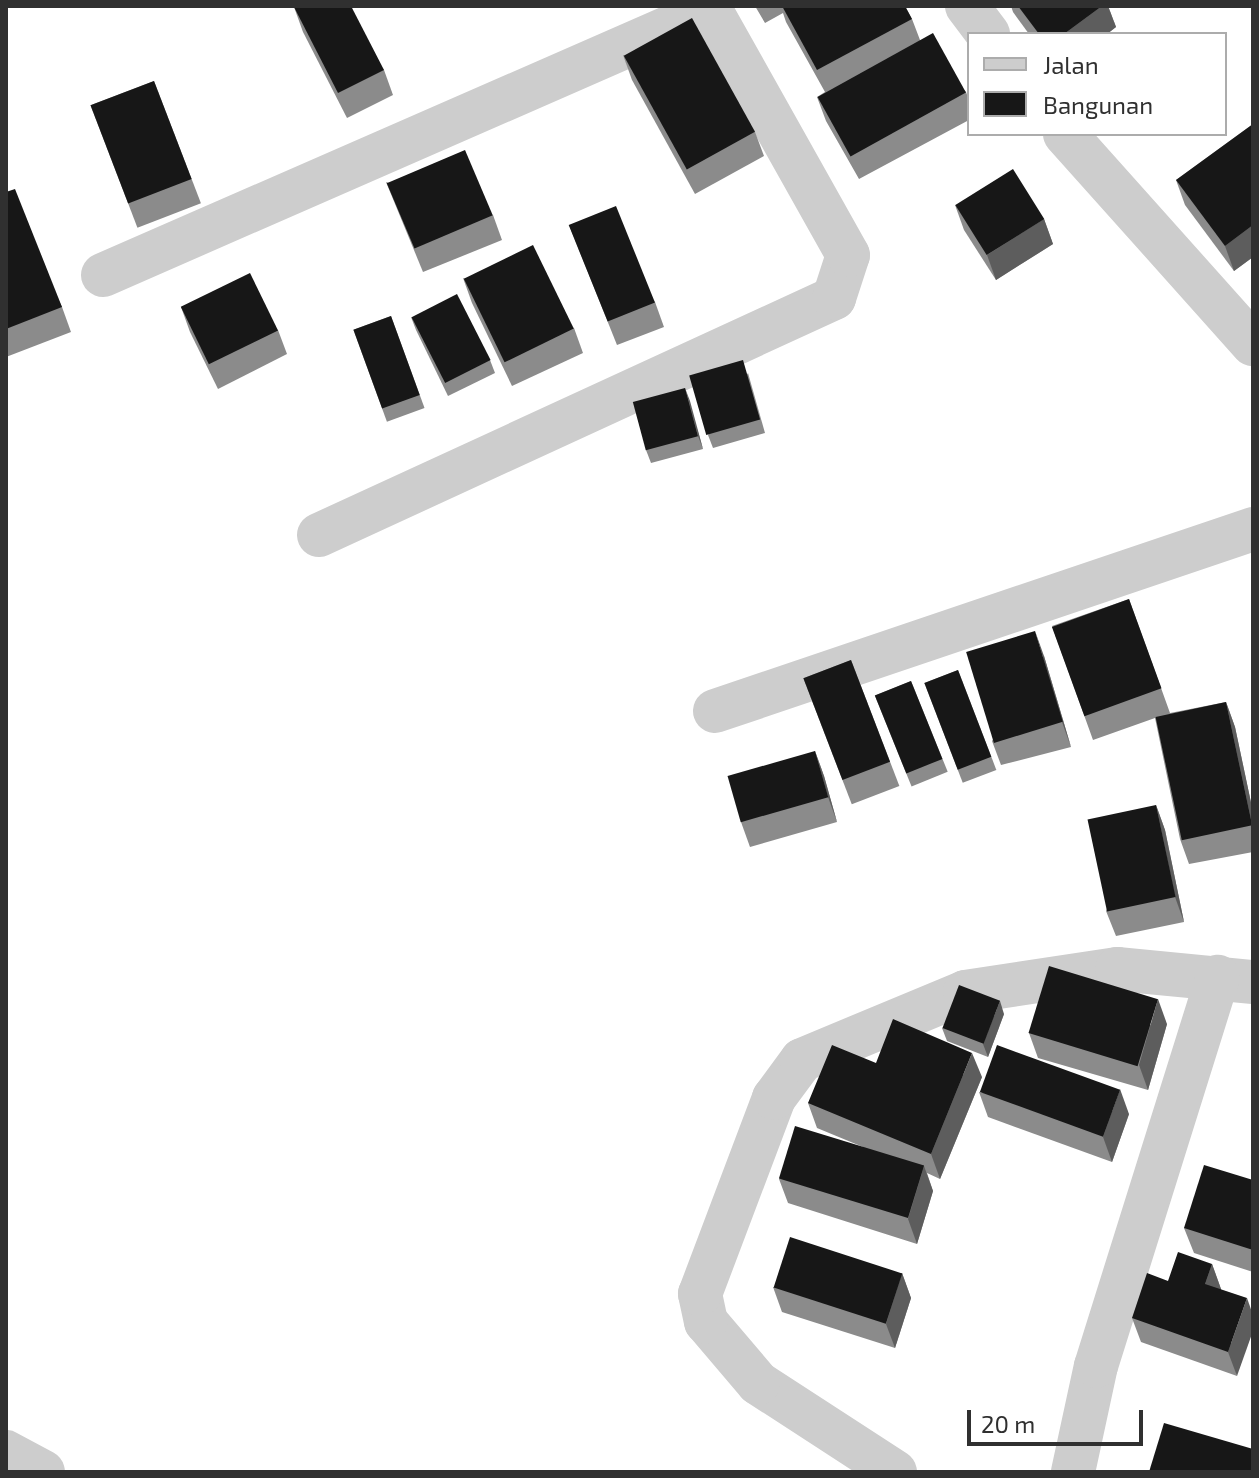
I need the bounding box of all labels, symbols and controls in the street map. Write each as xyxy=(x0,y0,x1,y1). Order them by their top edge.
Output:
legend xyxy=(967,32,1227,136)
text: Jalan xyxy=(1043,50,1099,79)
text: Bangunan xyxy=(1043,90,1153,119)
scale bar xyxy=(971,1394,1147,1444)
text: 20 m xyxy=(981,1409,1035,1438)

